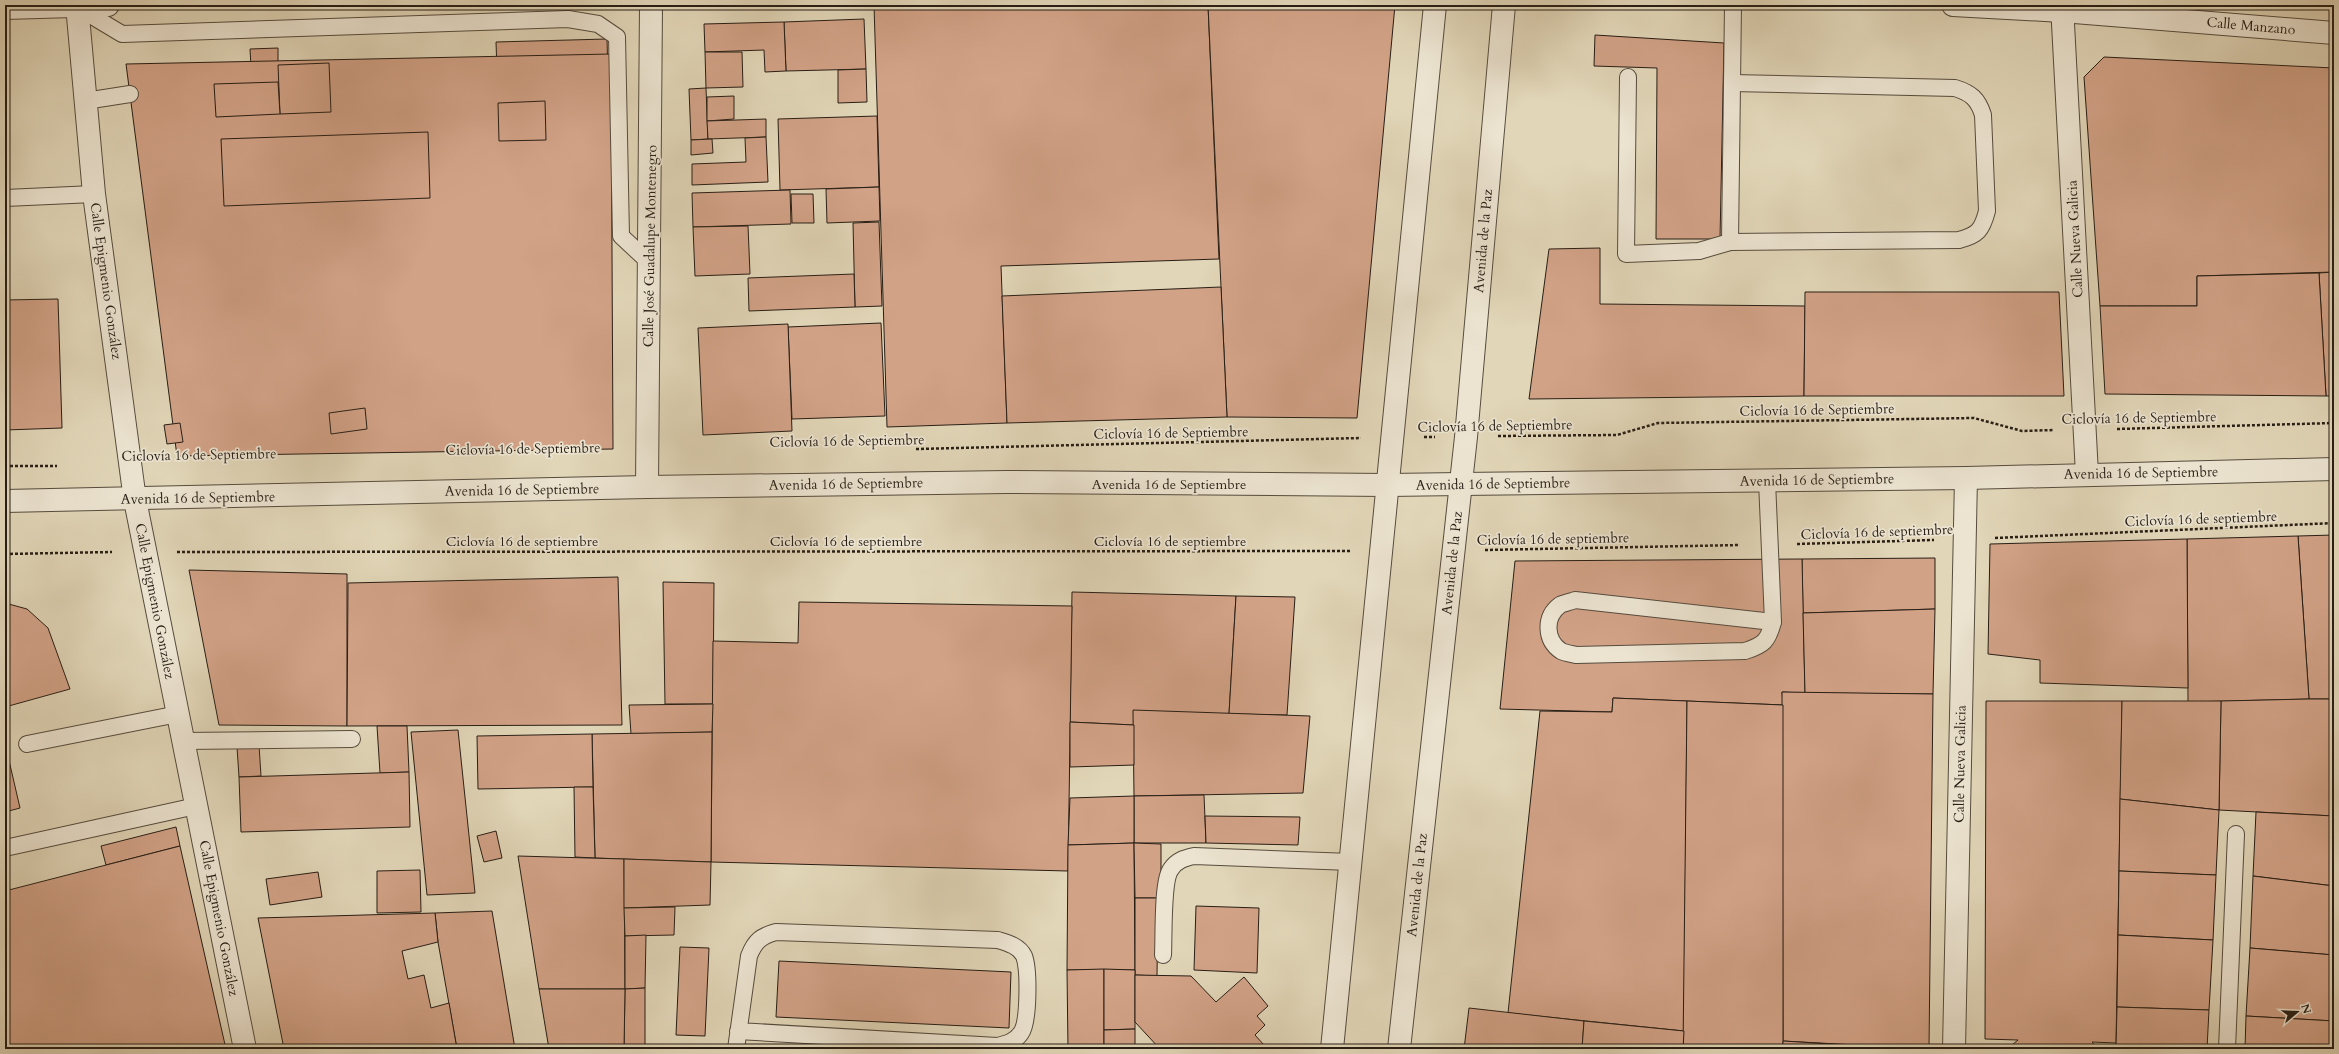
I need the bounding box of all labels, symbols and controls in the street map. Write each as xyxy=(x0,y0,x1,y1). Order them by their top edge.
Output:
street label: Calle Manzano xyxy=(2206,13,2297,39)
street label: Calle José Guadalupe Montenegro xyxy=(639,144,661,347)
street label: Calle Nueva Galicia xyxy=(2062,180,2088,298)
street label: Avenida de la Paz xyxy=(1469,188,1497,294)
street label: Calle Epigmenio González xyxy=(86,201,127,361)
street label: Ciclovía 16 de Septiembre xyxy=(1739,399,1895,421)
street label: Ciclovía 16 de Septiembre xyxy=(2061,407,2217,429)
street label: Ciclovía 16 de Septiembre xyxy=(1417,415,1573,437)
street label: Ciclovía 16 de Septiembre xyxy=(1093,422,1249,444)
street label: Ciclovía 16 de Septiembre xyxy=(769,430,925,452)
street label: Ciclovía 16 de Septiembre xyxy=(445,438,601,460)
street label: Ciclovía 16 de Septiembre xyxy=(121,444,277,466)
street label: Avenida 16 de Septiembre xyxy=(2064,462,2218,484)
street label: Avenida 16 de Septiembre xyxy=(1740,469,1894,491)
street label: Avenida 16 de Septiembre xyxy=(769,473,923,495)
street label: Avenida 16 de Septiembre xyxy=(1416,473,1570,495)
street label: Avenida 16 de Septiembre xyxy=(1092,475,1246,494)
street label: Avenida 16 de Septiembre xyxy=(445,479,599,501)
street label: Avenida 16 de Septiembre xyxy=(121,487,275,509)
street label: Ciclovía 16 de septiembre xyxy=(2124,507,2278,531)
street label: Avenida de la Paz xyxy=(1437,510,1467,616)
street label: Ciclovía 16 de septiembre xyxy=(1800,520,1954,544)
street label: Calle Epigmenio González xyxy=(131,521,180,681)
street label: Ciclovía 16 de septiembre xyxy=(1477,528,1629,550)
street label: Ciclovía 16 de septiembre xyxy=(446,532,598,551)
street label: Ciclovía 16 de septiembre xyxy=(770,532,922,551)
street label: Ciclovía 16 de septiembre xyxy=(1094,532,1246,551)
street label: Calle Nueva Galicia xyxy=(1949,705,1971,823)
street label: Avenida de la Paz xyxy=(1402,832,1432,938)
street label: Calle Epigmenio González xyxy=(195,838,244,998)
north arrow xyxy=(2277,992,2317,1032)
text: N xyxy=(2297,1002,2315,1016)

